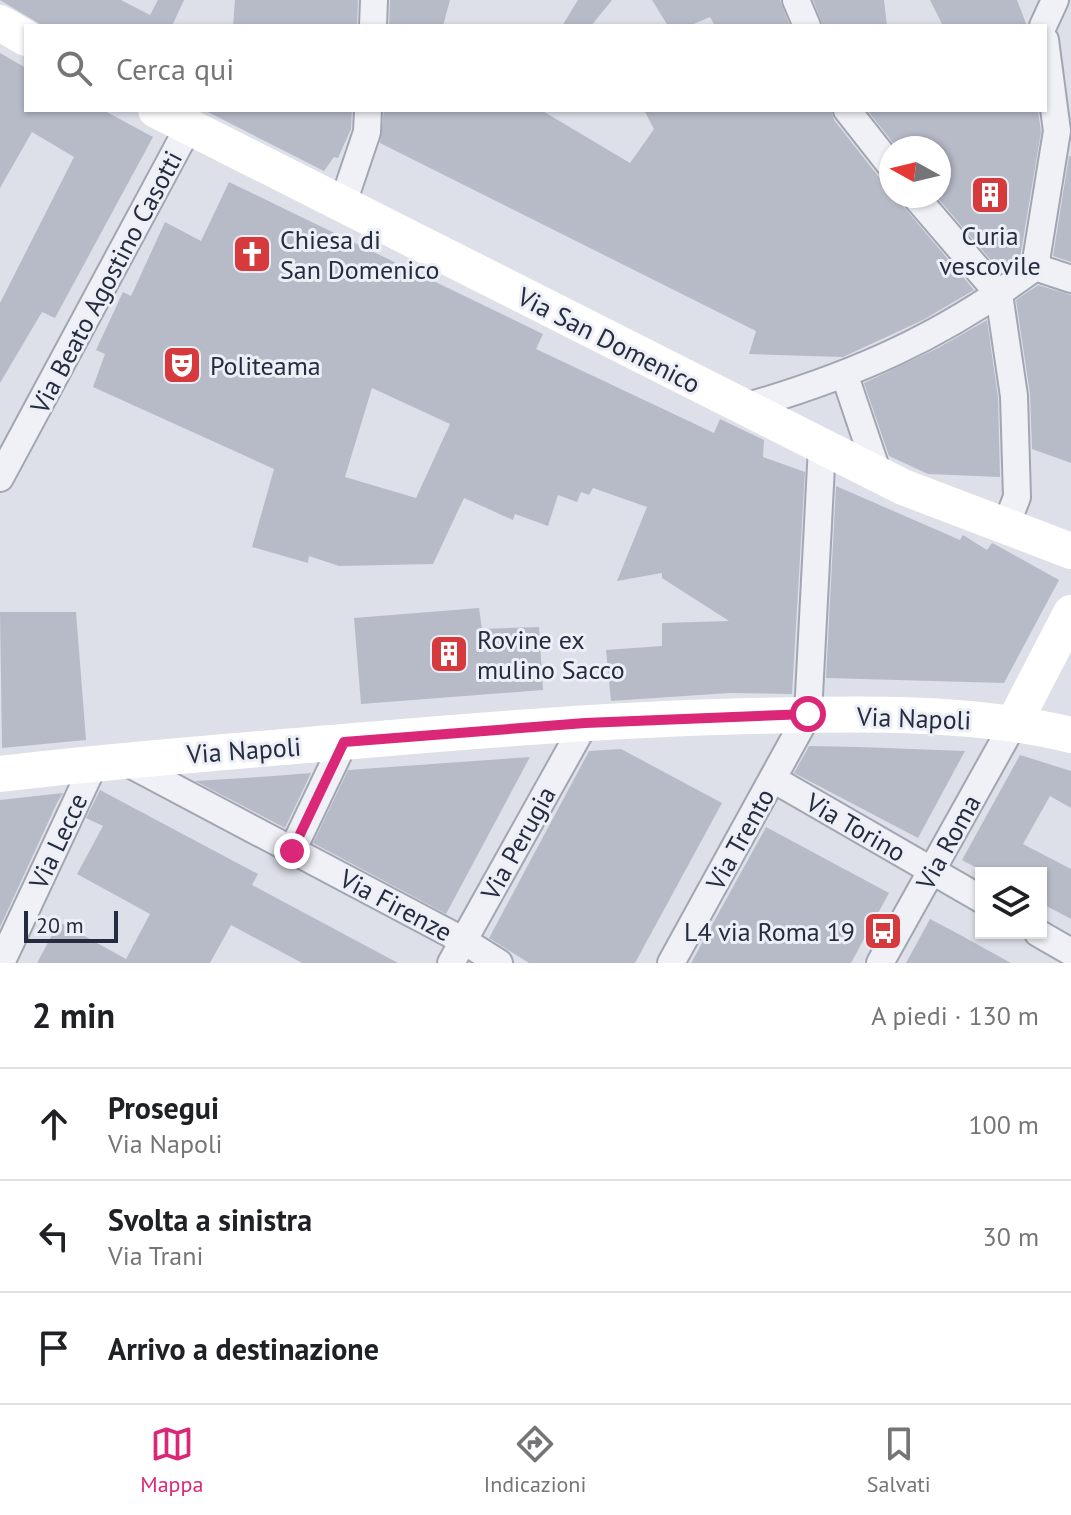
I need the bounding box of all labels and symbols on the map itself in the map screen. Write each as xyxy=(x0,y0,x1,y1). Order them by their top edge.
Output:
north arrow xyxy=(879,136,951,208)
street label: Via Beato Agostino Casotti xyxy=(22,145,189,420)
building icon: Curia vescovile xyxy=(969,174,1011,216)
place label: Curia vescovile xyxy=(939,219,1041,282)
place label: Chiesa di San Domenico xyxy=(280,223,439,286)
church icon: Chiesa di San Domenico xyxy=(231,233,273,275)
street label: Via San Domenico xyxy=(511,279,706,400)
theatre icon: Politeama xyxy=(161,344,203,386)
place label: Politeama xyxy=(210,349,321,382)
place label: Rovine ex mulino Sacco xyxy=(477,623,625,686)
building icon: Rovine ex mulino Sacco xyxy=(428,633,470,675)
route start xyxy=(790,696,826,732)
street label: Via Napoli xyxy=(855,699,972,736)
street label: Via Napoli xyxy=(185,730,302,771)
street label: Via Perugia xyxy=(473,780,563,907)
street label: Via Trento xyxy=(698,782,781,897)
street label: Via Torino xyxy=(799,785,912,869)
street label: Via Lecce xyxy=(21,788,94,895)
street label: Via Roma xyxy=(908,789,988,896)
route end xyxy=(274,833,310,869)
street label: Via Firenze xyxy=(333,861,458,948)
scale bar xyxy=(24,907,118,943)
bus stop icon: L4 via Roma 19 xyxy=(862,910,904,952)
place label: L4 via Roma 19 xyxy=(684,915,855,948)

